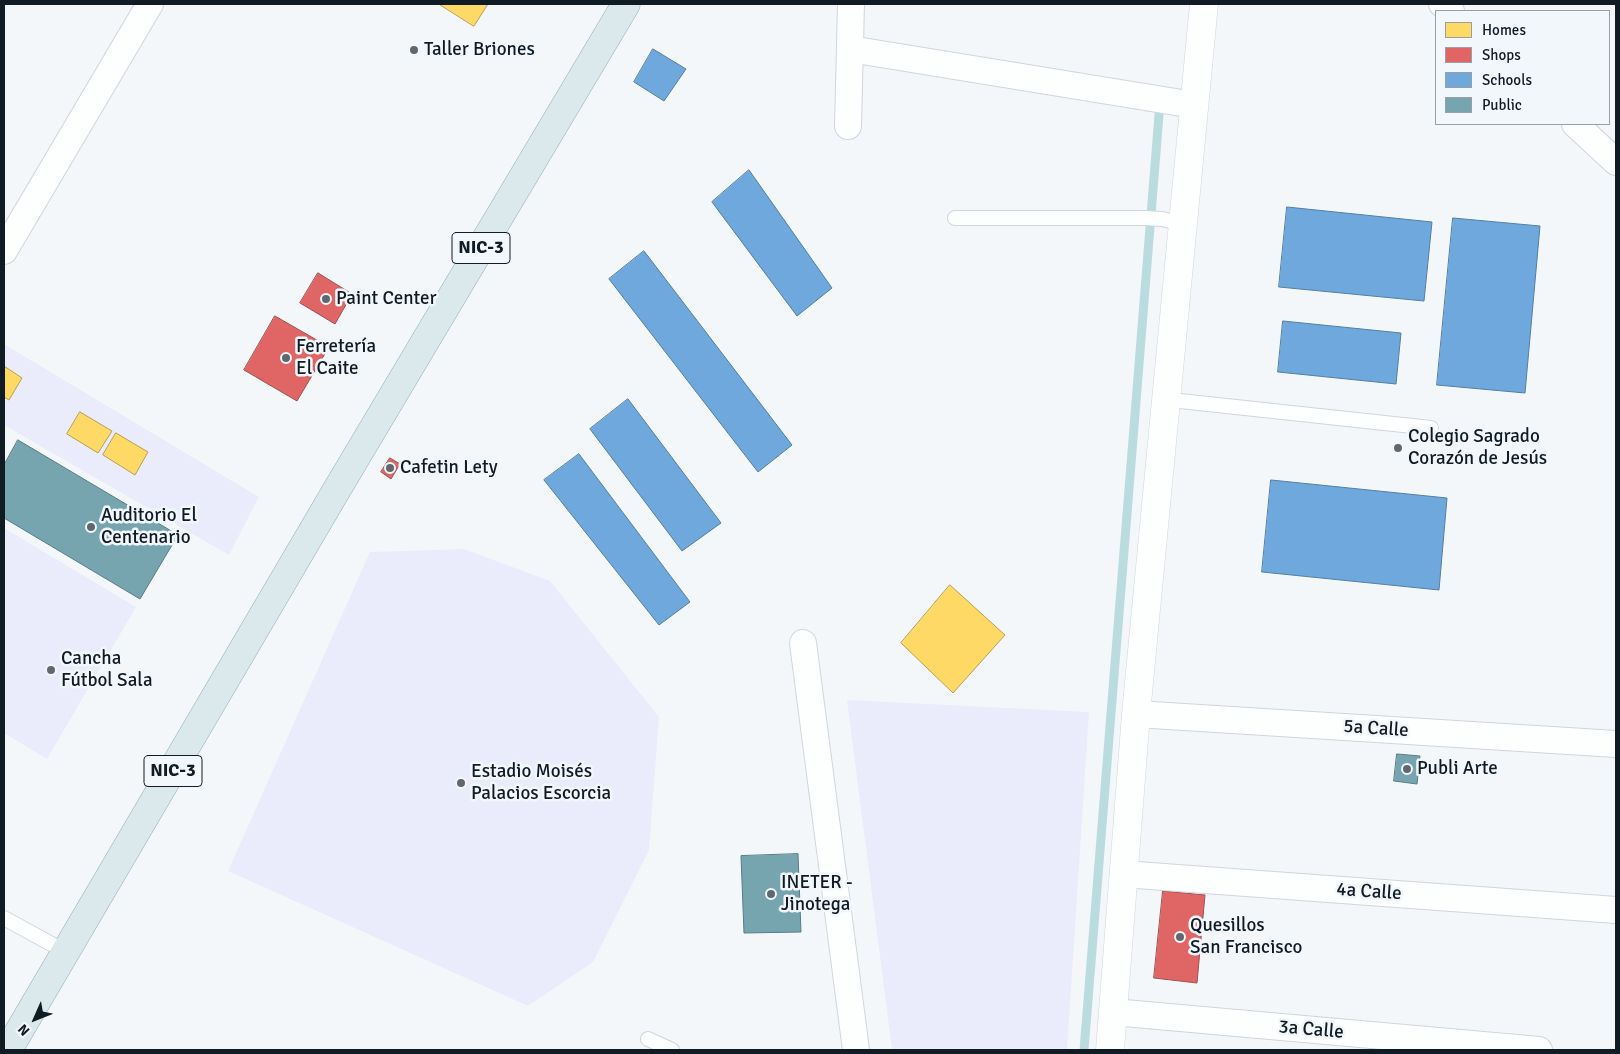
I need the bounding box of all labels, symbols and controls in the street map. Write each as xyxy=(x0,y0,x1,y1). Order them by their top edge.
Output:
legend xyxy=(1435,10,1610,125)
text: Homes xyxy=(1482,21,1526,39)
place label: Taller Briones xyxy=(424,39,535,61)
marker: Taller Briones xyxy=(408,44,420,56)
text: Shops xyxy=(1482,46,1521,64)
text: Schools xyxy=(1482,71,1532,89)
text: Public xyxy=(1482,96,1522,114)
road number: NIC-3 xyxy=(452,232,510,264)
place label: Paint Center xyxy=(336,288,437,310)
marker: Paint Center xyxy=(320,293,332,305)
place label: Ferretería El Caite xyxy=(296,336,376,380)
marker: Ferretería El Caite xyxy=(280,352,292,364)
place label: Colegio Sagrado Corazón de Jesús xyxy=(1408,426,1547,470)
marker: Colegio Sagrado Corazón de Jesús xyxy=(1392,442,1404,454)
place label: Cafetin Lety xyxy=(400,457,498,479)
marker: Cafetin Lety xyxy=(384,462,396,474)
place label: Auditorio El Centenario xyxy=(101,505,197,549)
marker: Auditorio El Centenario xyxy=(85,521,97,533)
place label: Cancha Fútbol Sala xyxy=(61,648,153,692)
marker: Cancha Fútbol Sala xyxy=(45,664,57,676)
street label: 5a Calle xyxy=(1343,715,1409,743)
road number: NIC-3 xyxy=(144,756,202,786)
place label: Publi Arte xyxy=(1417,758,1498,780)
place label: Estadio Moisés Palacios Escorcia xyxy=(471,761,611,805)
marker: Publi Arte xyxy=(1401,763,1413,775)
marker: Estadio Moisés Palacios Escorcia xyxy=(455,777,467,789)
place label: INETER - Jinotega xyxy=(781,872,853,916)
street label: 4a Calle xyxy=(1336,878,1402,906)
marker: INETER - Jinotega xyxy=(765,888,777,900)
place label: Quesillos San Francisco xyxy=(1190,915,1302,959)
marker: Quesillos San Francisco xyxy=(1174,931,1186,943)
north arrow xyxy=(10,994,60,1044)
street label: 3a Calle xyxy=(1277,1016,1345,1044)
text: N xyxy=(14,1020,33,1039)

